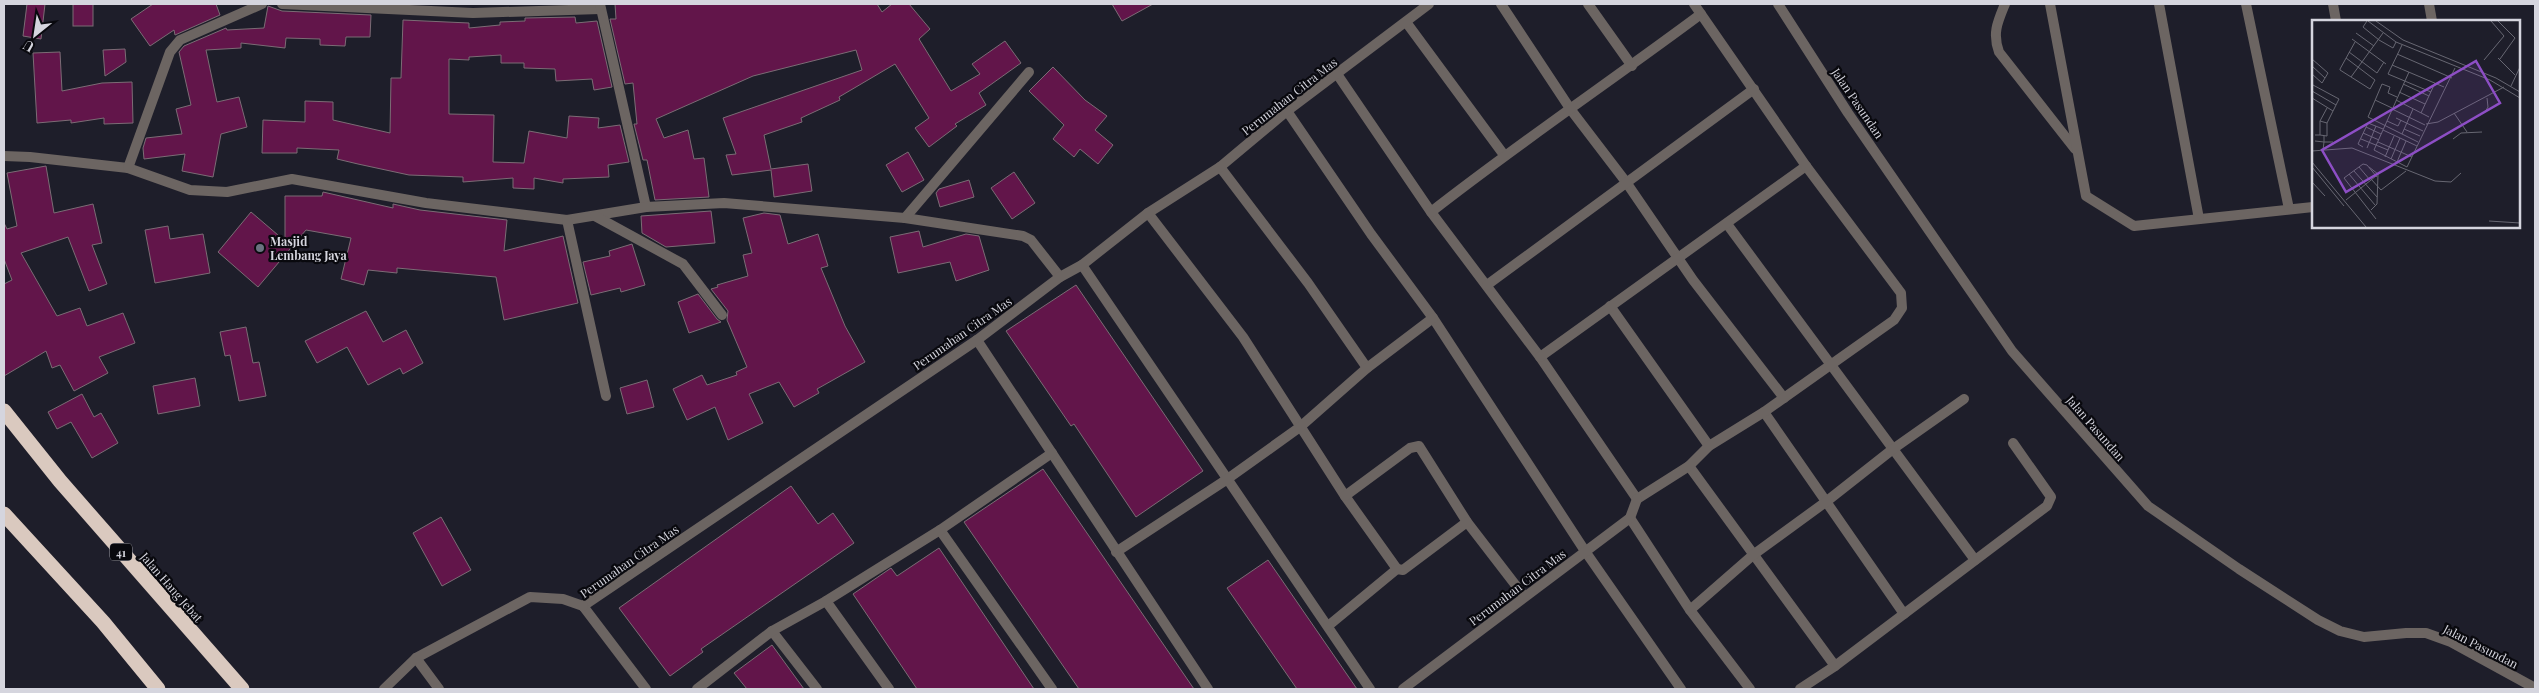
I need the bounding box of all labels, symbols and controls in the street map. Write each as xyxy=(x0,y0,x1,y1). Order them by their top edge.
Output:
north arrow xyxy=(10,10,60,60)
inset map xyxy=(2312,20,2519,228)
text: U xyxy=(19,36,37,57)
street label: Perumahan Citra Mas xyxy=(1238,54,1340,138)
street label: Jalan Pasundan xyxy=(1828,64,1887,141)
place label: Masjid Lembang Jaya xyxy=(270,233,347,263)
marker: Masjid Lembang Jaya xyxy=(254,242,266,254)
street label: Perumahan Citra Mas xyxy=(909,293,1015,373)
street label: Jalan Pasundan xyxy=(2063,391,2129,464)
street label: Perumahan Citra Mas xyxy=(576,521,682,601)
road number: 41 xyxy=(110,544,132,560)
street label: Perumahan Citra Mas xyxy=(1465,545,1569,629)
street label: Jalan Hang Jebat xyxy=(137,548,207,626)
street label: Jalan Pasundan xyxy=(2440,620,2521,672)

